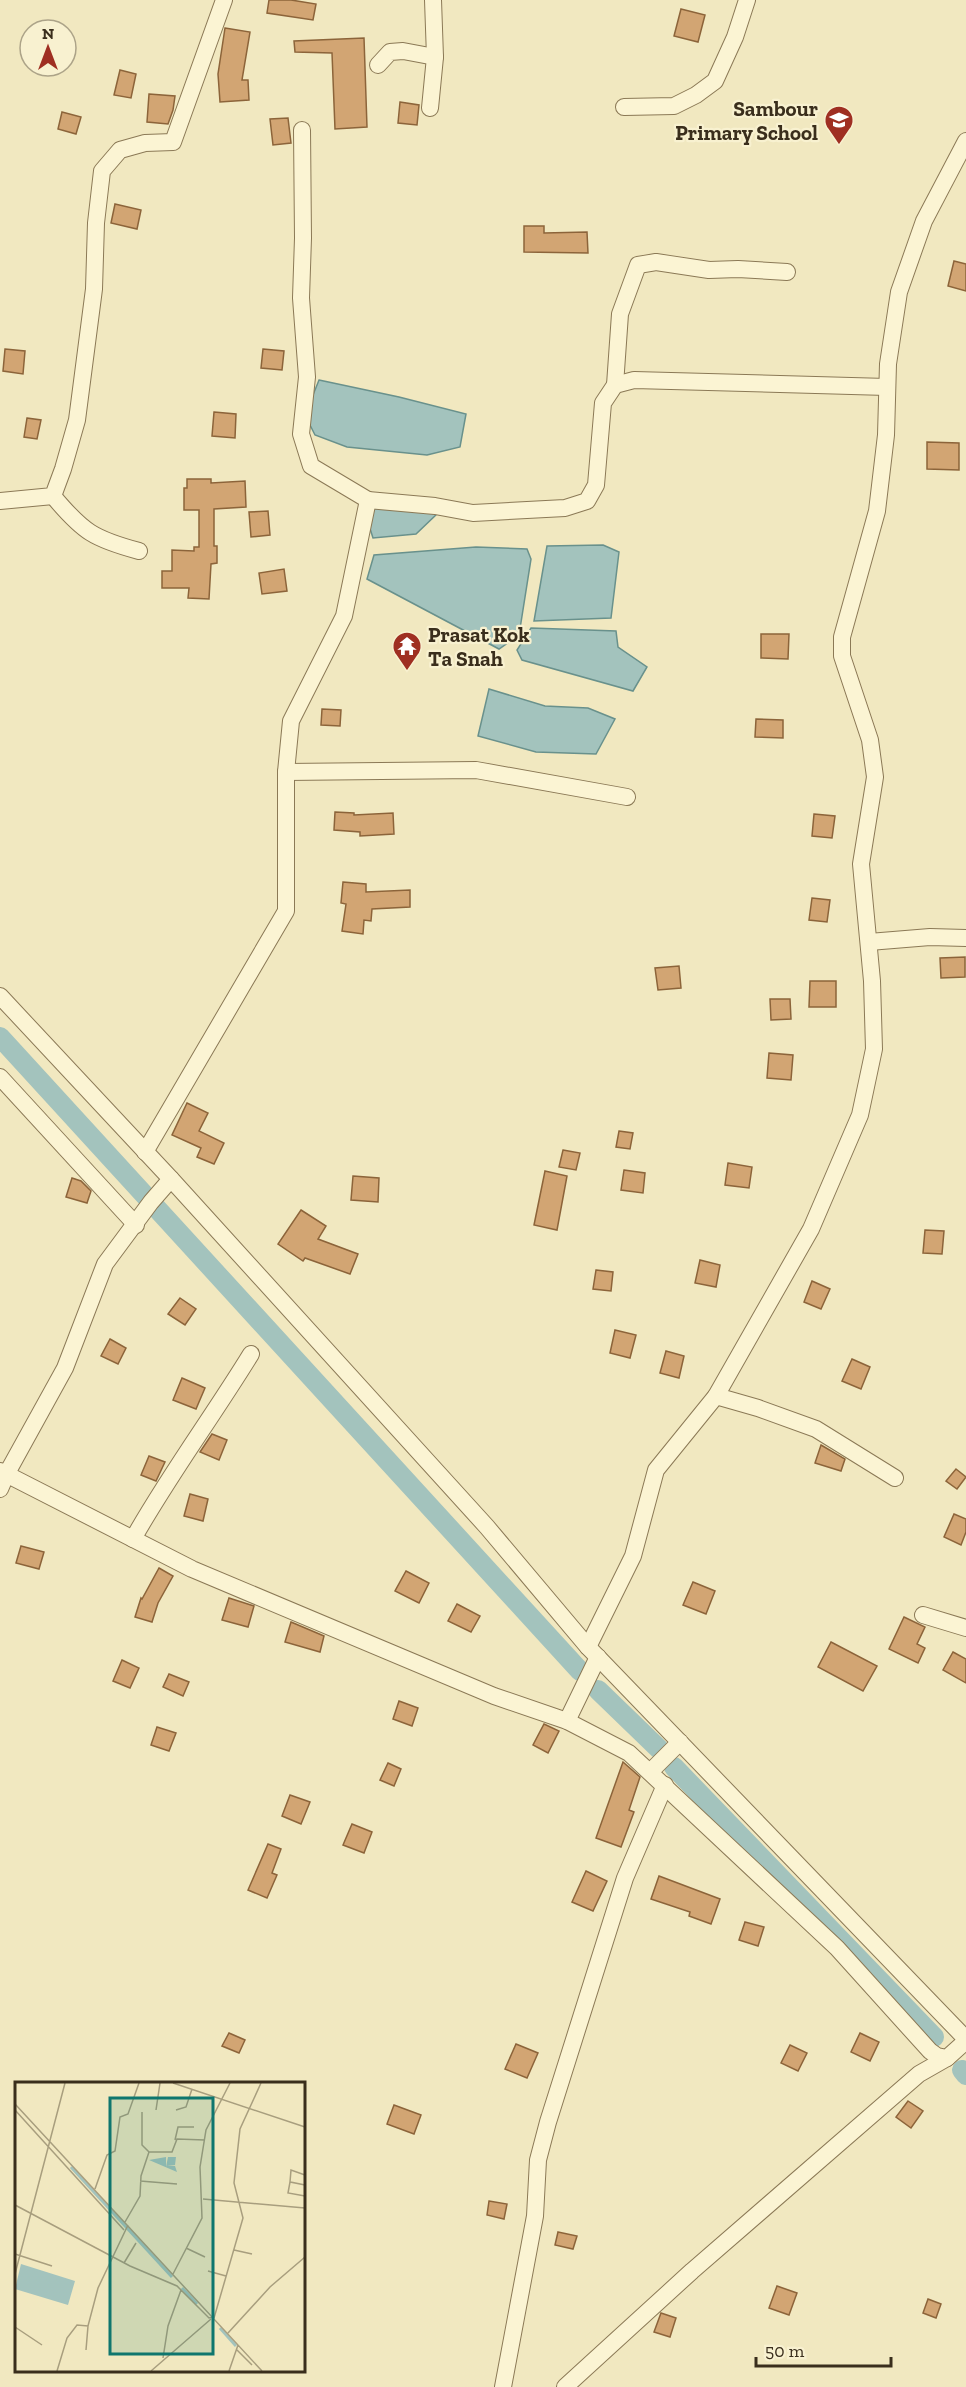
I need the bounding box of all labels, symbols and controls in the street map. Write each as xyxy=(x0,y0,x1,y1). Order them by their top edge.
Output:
north arrow xyxy=(18,18,78,78)
text: N xyxy=(42,24,54,43)
place label: Sambour Primary School xyxy=(675,96,818,145)
school or university icon: Sambour Primary School xyxy=(823,104,855,146)
place label: Prasat Kok Ta Snah xyxy=(428,622,530,671)
temple icon: Prasat Kok Ta Snah xyxy=(391,630,423,672)
inset map xyxy=(15,2082,304,2372)
scale bar xyxy=(756,2330,891,2368)
text: 50 m xyxy=(765,2340,805,2362)

